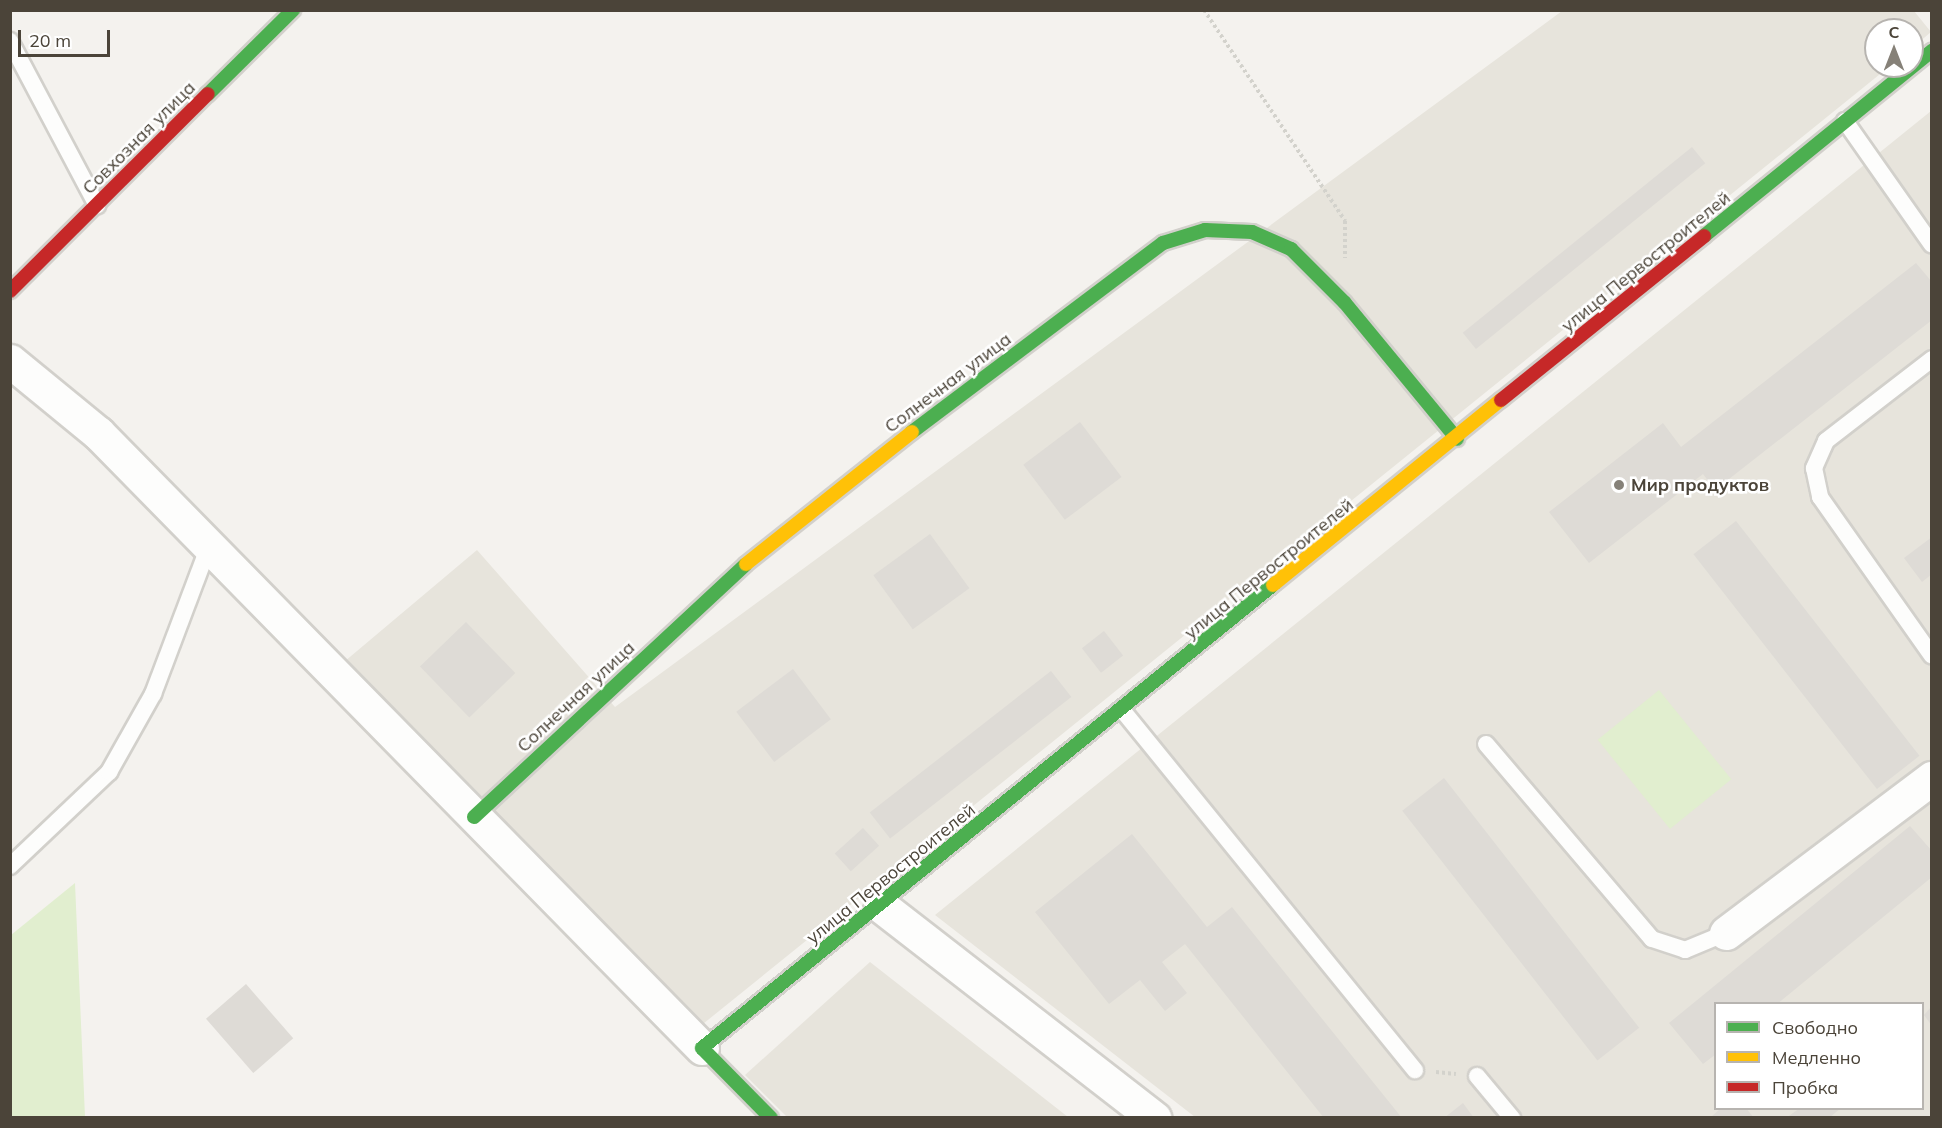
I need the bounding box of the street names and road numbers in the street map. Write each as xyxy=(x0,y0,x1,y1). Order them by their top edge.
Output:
street label: Совхозная улица xyxy=(78,77,200,199)
street label: улица Первостроителей xyxy=(1557,187,1735,337)
street label: Солнечная улица xyxy=(881,328,1015,438)
street label: улица Первостроителей xyxy=(1180,494,1358,644)
street label: Солнечная улица xyxy=(513,637,639,757)
street label: улица Первостроителей xyxy=(802,799,980,949)

